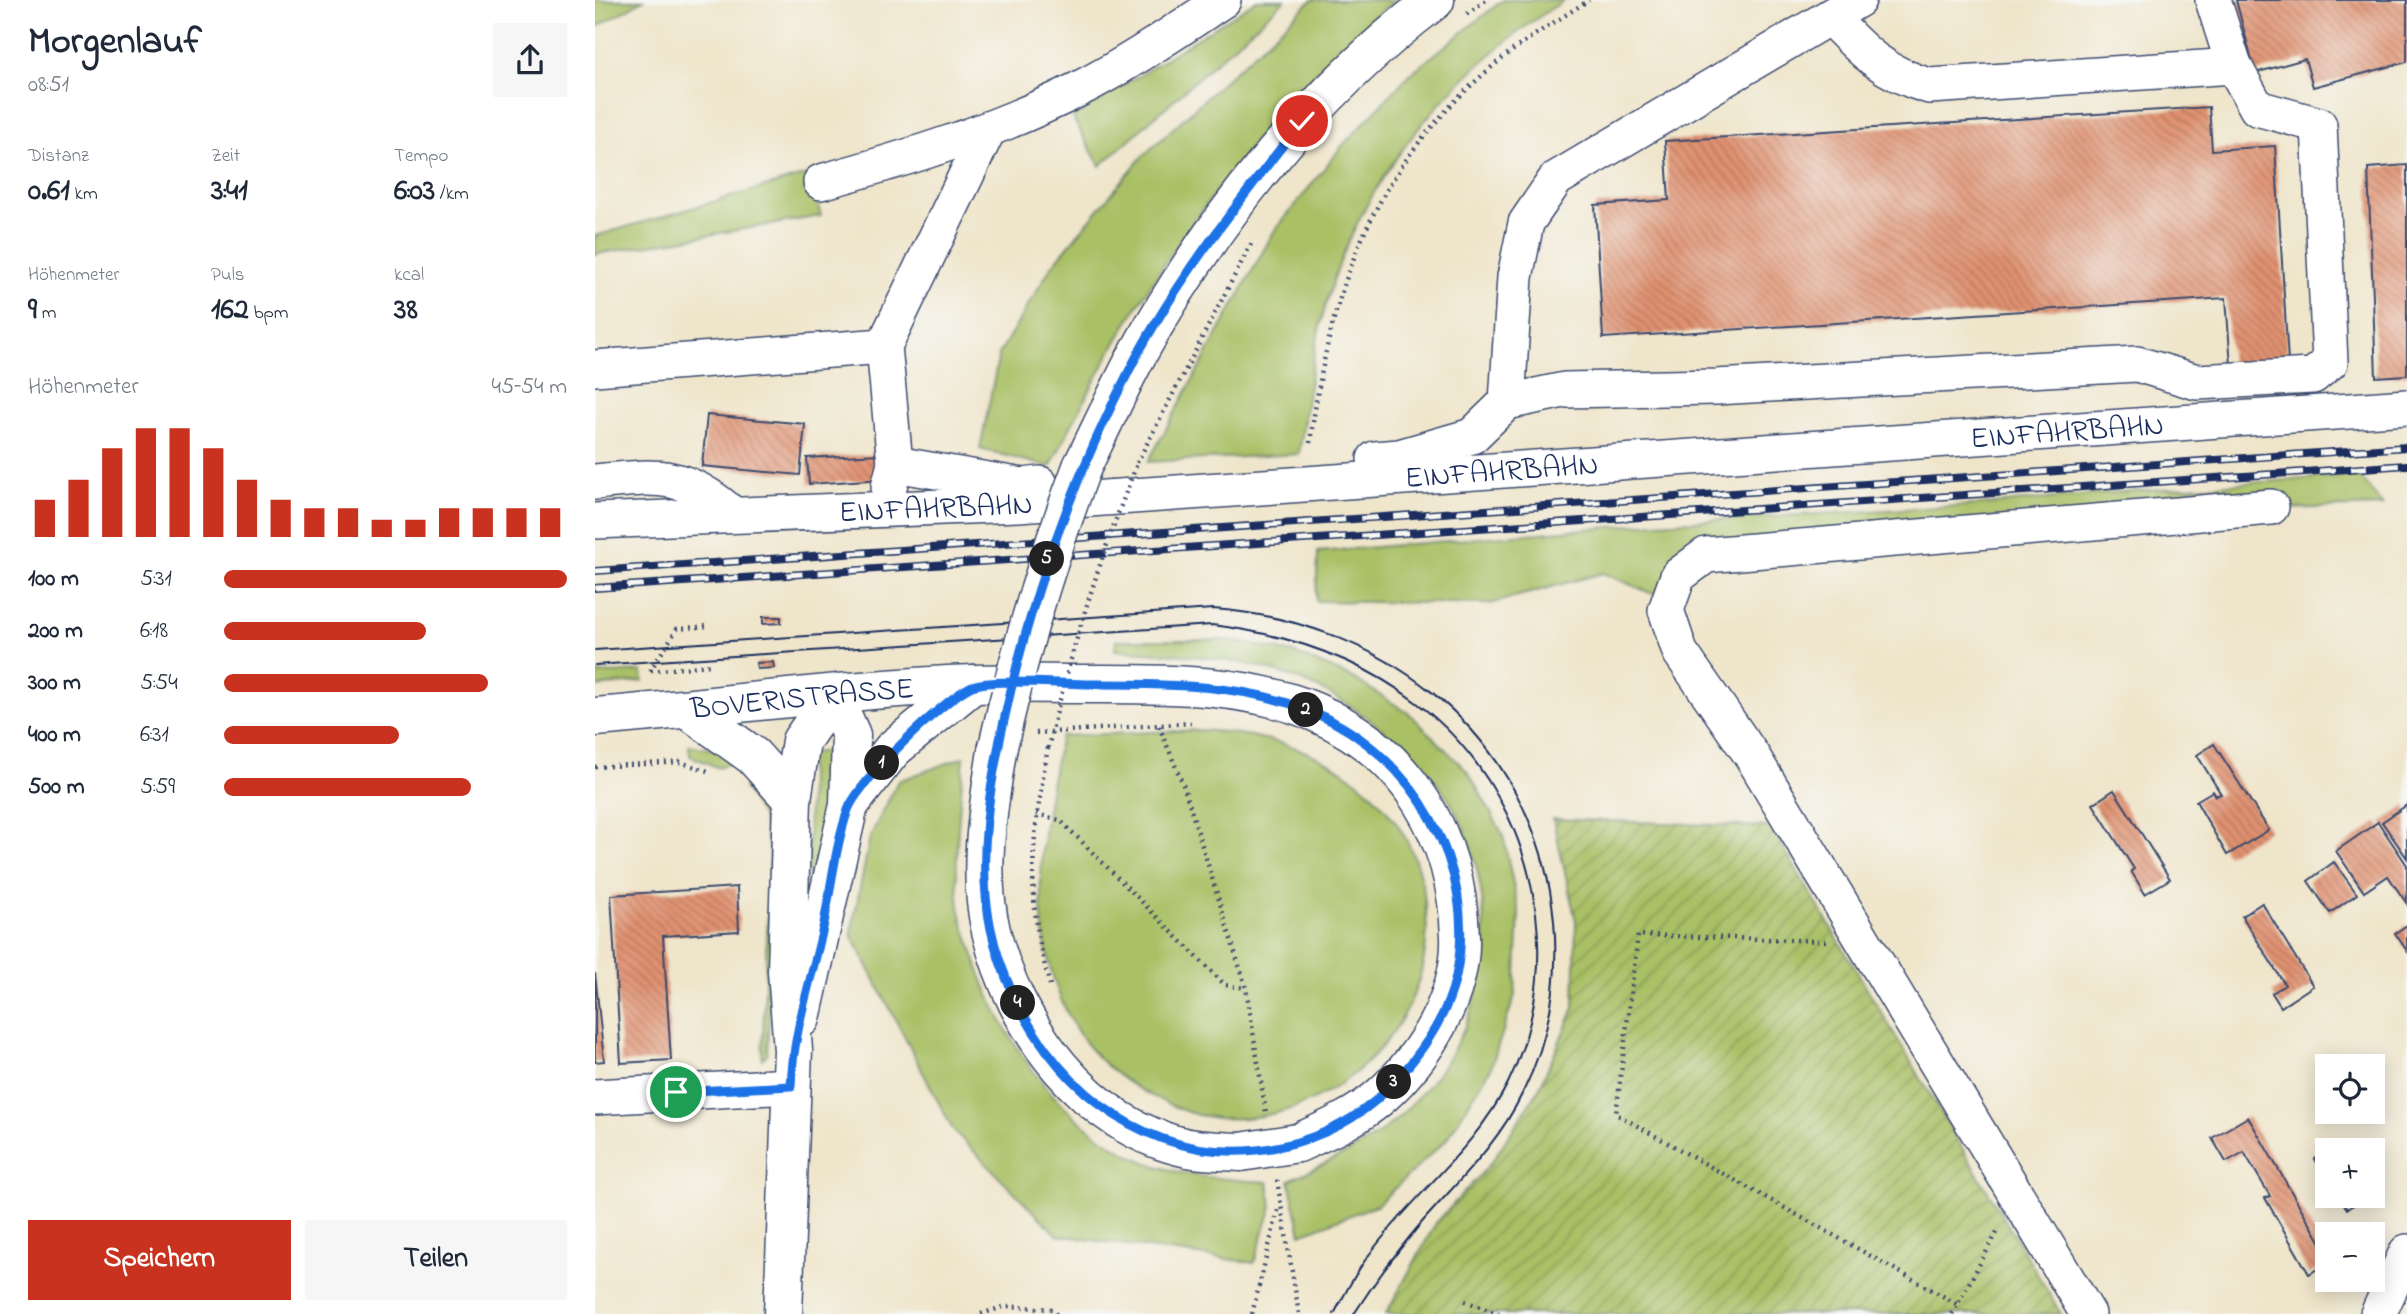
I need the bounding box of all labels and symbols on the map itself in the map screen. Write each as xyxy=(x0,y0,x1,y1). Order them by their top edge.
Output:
pin xyxy=(1272,91,1332,151)
street label: EINFAHRBAHN xyxy=(1969,405,2166,462)
street label: EINFAHRBAHN xyxy=(1403,445,1600,502)
street label: EINFAHRBAHN xyxy=(838,484,1034,536)
pin: 5 xyxy=(1029,542,1065,576)
street label: BOVERISTRASSE xyxy=(688,668,915,733)
pin: 2 xyxy=(1289,692,1323,728)
pin: 1 xyxy=(865,746,899,780)
pin: 4 xyxy=(1001,986,1035,1020)
pin xyxy=(646,1062,706,1122)
pin: 3 xyxy=(1377,1064,1411,1100)

